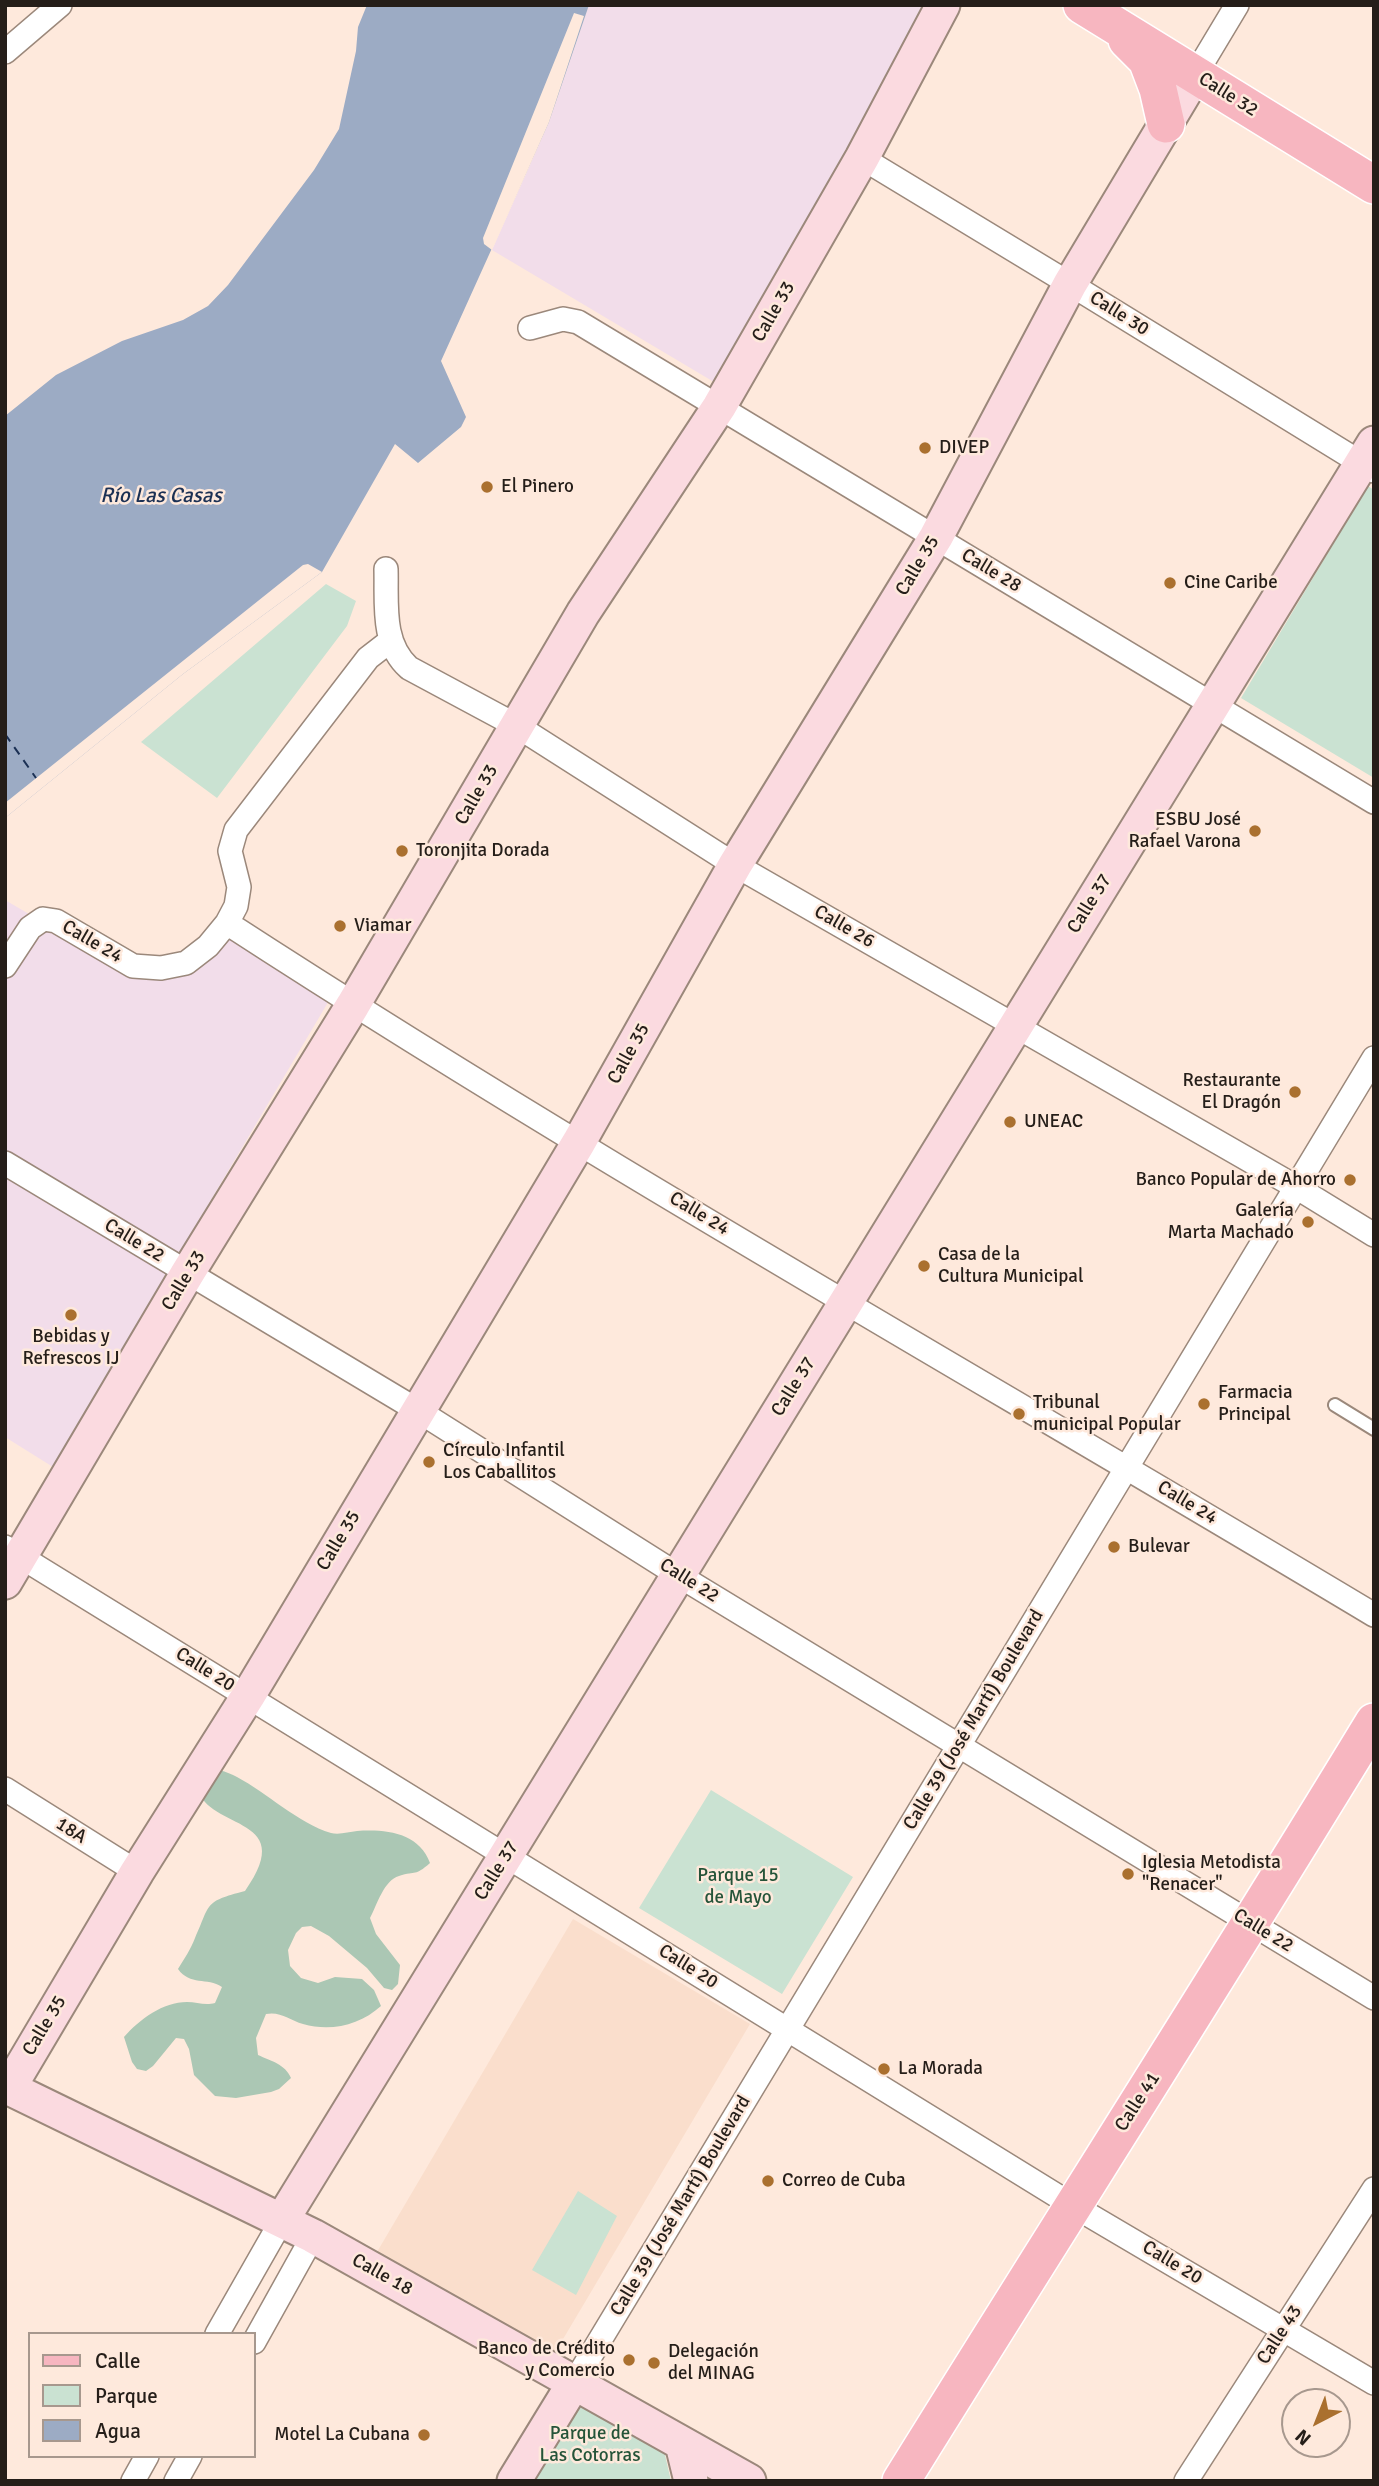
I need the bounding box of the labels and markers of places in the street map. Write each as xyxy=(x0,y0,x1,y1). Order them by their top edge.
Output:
place label: DIVEP xyxy=(939,437,989,459)
marker: DIVEP xyxy=(917,440,933,456)
place label: El Pinero xyxy=(501,476,574,498)
marker: El Pinero xyxy=(479,479,495,495)
place label: Cine Caribe xyxy=(1184,572,1278,594)
marker: Cine Caribe xyxy=(1162,575,1178,591)
place label: ESBU José Rafael Varona xyxy=(1129,809,1241,853)
marker: ESBU José Rafael Varona xyxy=(1247,823,1263,839)
place label: Toronjita Dorada xyxy=(416,840,550,862)
marker: Toronjita Dorada xyxy=(394,843,410,859)
place label: Viamar xyxy=(354,915,411,937)
marker: Viamar xyxy=(332,918,348,934)
place label: Restaurante El Dragón xyxy=(1183,1070,1281,1114)
marker: Restaurante El Dragón xyxy=(1287,1084,1303,1100)
place label: UNEAC xyxy=(1024,1111,1083,1133)
marker: UNEAC xyxy=(1002,1114,1018,1130)
place label: Banco Popular de Ahorro xyxy=(1135,1169,1336,1191)
marker: Banco Popular de Ahorro xyxy=(1342,1172,1358,1188)
place label: Galería Marta Machado xyxy=(1167,1200,1294,1244)
marker: Galería Marta Machado xyxy=(1300,1214,1316,1230)
place label: Casa de la Cultura Municipal xyxy=(938,1244,1084,1288)
marker: Casa de la Cultura Municipal xyxy=(916,1258,932,1274)
marker: Bebidas y Refrescos IJ xyxy=(63,1307,79,1323)
place label: Bebidas y Refrescos IJ xyxy=(22,1326,120,1370)
place label: Farmacia Principal xyxy=(1218,1382,1293,1426)
place label: Tribunal municipal Popular xyxy=(1033,1392,1181,1436)
marker: Farmacia Principal xyxy=(1196,1396,1212,1412)
marker: Tribunal municipal Popular xyxy=(1011,1406,1027,1422)
place label: Círculo Infantil Los Caballitos xyxy=(443,1440,565,1484)
marker: Círculo Infantil Los Caballitos xyxy=(421,1454,437,1470)
place label: Bulevar xyxy=(1128,1536,1190,1558)
marker: Bulevar xyxy=(1106,1539,1122,1555)
place label: Iglesia Metodista "Renacer" xyxy=(1142,1852,1281,1896)
marker: Iglesia Metodista "Renacer" xyxy=(1120,1866,1136,1882)
place label: La Morada xyxy=(898,2058,983,2080)
marker: La Morada xyxy=(876,2061,892,2077)
place label: Correo de Cuba xyxy=(782,2170,906,2192)
marker: Correo de Cuba xyxy=(760,2173,776,2189)
place label: Banco de Crédito y Comercio xyxy=(478,2338,615,2382)
place label: Delegación del MINAG xyxy=(668,2341,759,2385)
marker: Banco de Crédito y Comercio xyxy=(621,2352,637,2368)
marker: Delegación del MINAG xyxy=(646,2355,662,2371)
place label: Motel La Cubana xyxy=(274,2424,410,2446)
marker: Motel La Cubana xyxy=(416,2427,432,2443)

